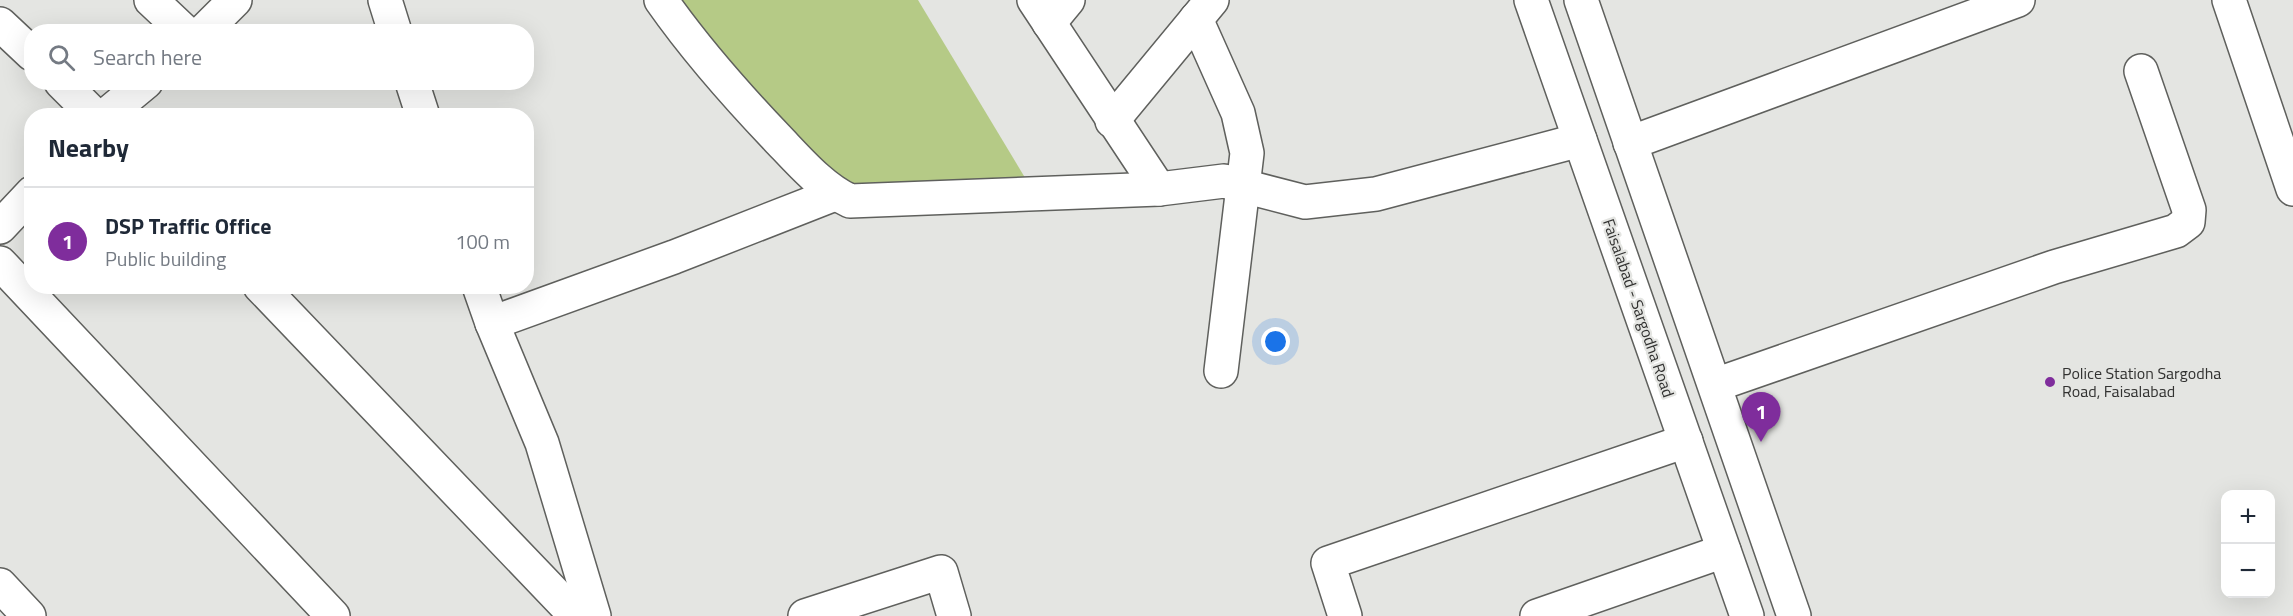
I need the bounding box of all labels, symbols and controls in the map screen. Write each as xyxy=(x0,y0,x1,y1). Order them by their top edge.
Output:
search box xyxy=(24,24,534,90)
text: Search here xyxy=(93,40,202,74)
icon: search xyxy=(45,41,78,74)
text: Nearby xyxy=(48,128,129,167)
text: DSP Traffic Office xyxy=(105,209,271,243)
street label: Faisalabad - Sargodha Road xyxy=(1597,215,1681,401)
text: 1 xyxy=(62,226,73,257)
text: 100 m xyxy=(455,226,510,257)
text: Public building xyxy=(105,243,226,274)
your location xyxy=(1261,327,1290,356)
place label: Police Station Sargodha Road, Faisalabad xyxy=(2062,361,2221,403)
marker: Police Station Sargodha Road, Faisalabad xyxy=(2043,375,2057,389)
pin: 1 xyxy=(1742,392,1780,442)
map controls xyxy=(2221,490,2275,598)
button: + xyxy=(2221,490,2275,544)
button: − xyxy=(2221,544,2275,598)

